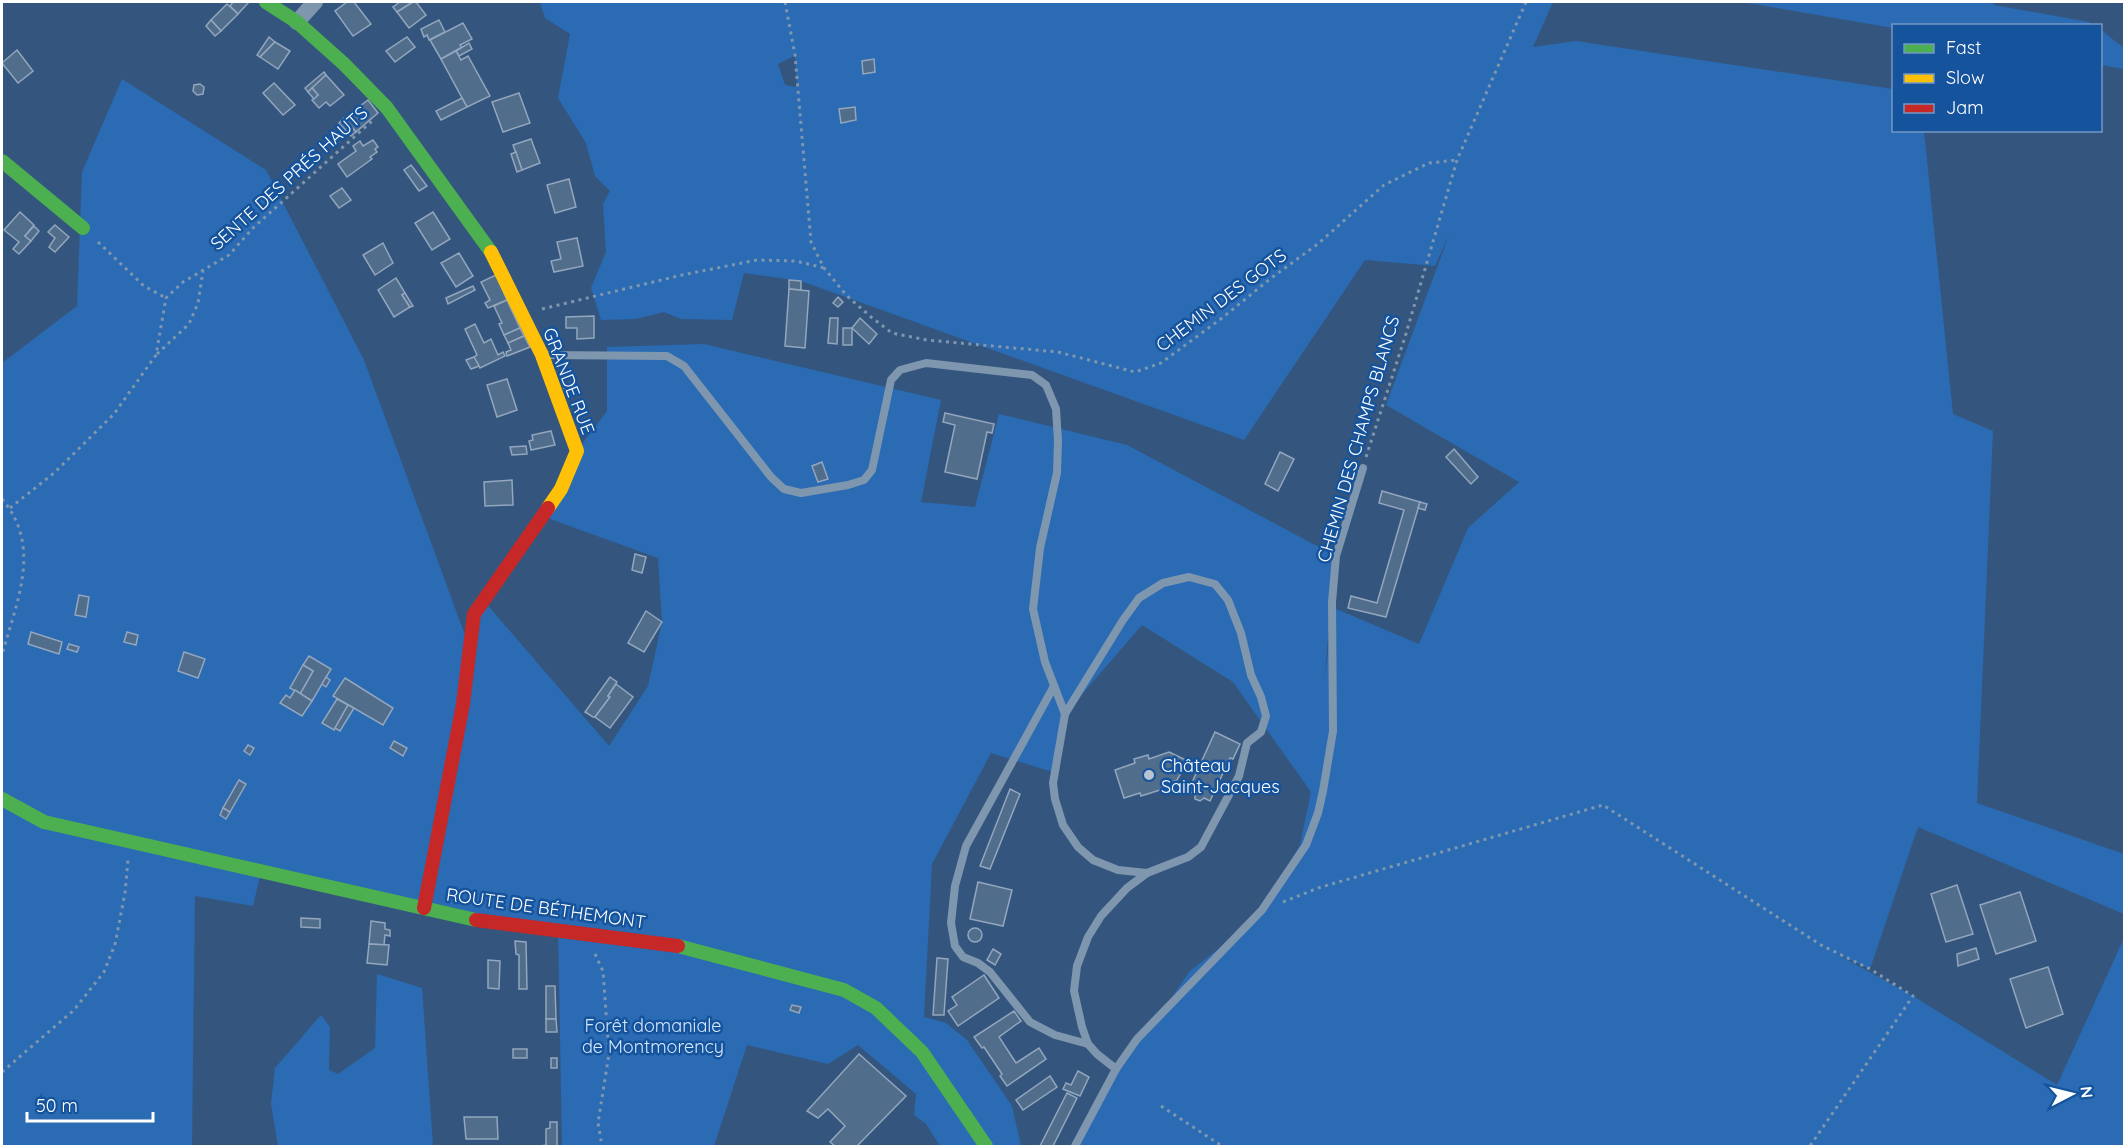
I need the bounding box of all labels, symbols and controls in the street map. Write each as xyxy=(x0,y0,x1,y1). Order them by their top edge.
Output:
legend xyxy=(1892,24,2102,132)
text: Fast xyxy=(1946,36,1981,59)
text: Slow xyxy=(1946,66,1984,89)
text: Jam xyxy=(1946,96,1984,119)
street label: SENTE DES PRÉS HAUTS xyxy=(206,101,372,255)
street label: CHEMIN DES GOTS xyxy=(1151,243,1291,357)
street label: CHEMIN DES CHAMPS BLANCS xyxy=(1312,313,1404,565)
street label: GRANDE RUE xyxy=(538,324,600,438)
place label: Château Saint-Jacques xyxy=(1161,754,1280,798)
marker: Château Saint-Jacques xyxy=(1142,768,1156,782)
street label: ROUTE DE BÉTHEMONT xyxy=(445,883,647,933)
park label: Forêt domaniale de Montmorency xyxy=(582,1014,724,1058)
north arrow xyxy=(2042,1064,2102,1124)
scale bar xyxy=(27,1085,153,1123)
text: N xyxy=(2076,1085,2098,1099)
text: 50 m xyxy=(36,1094,78,1117)

